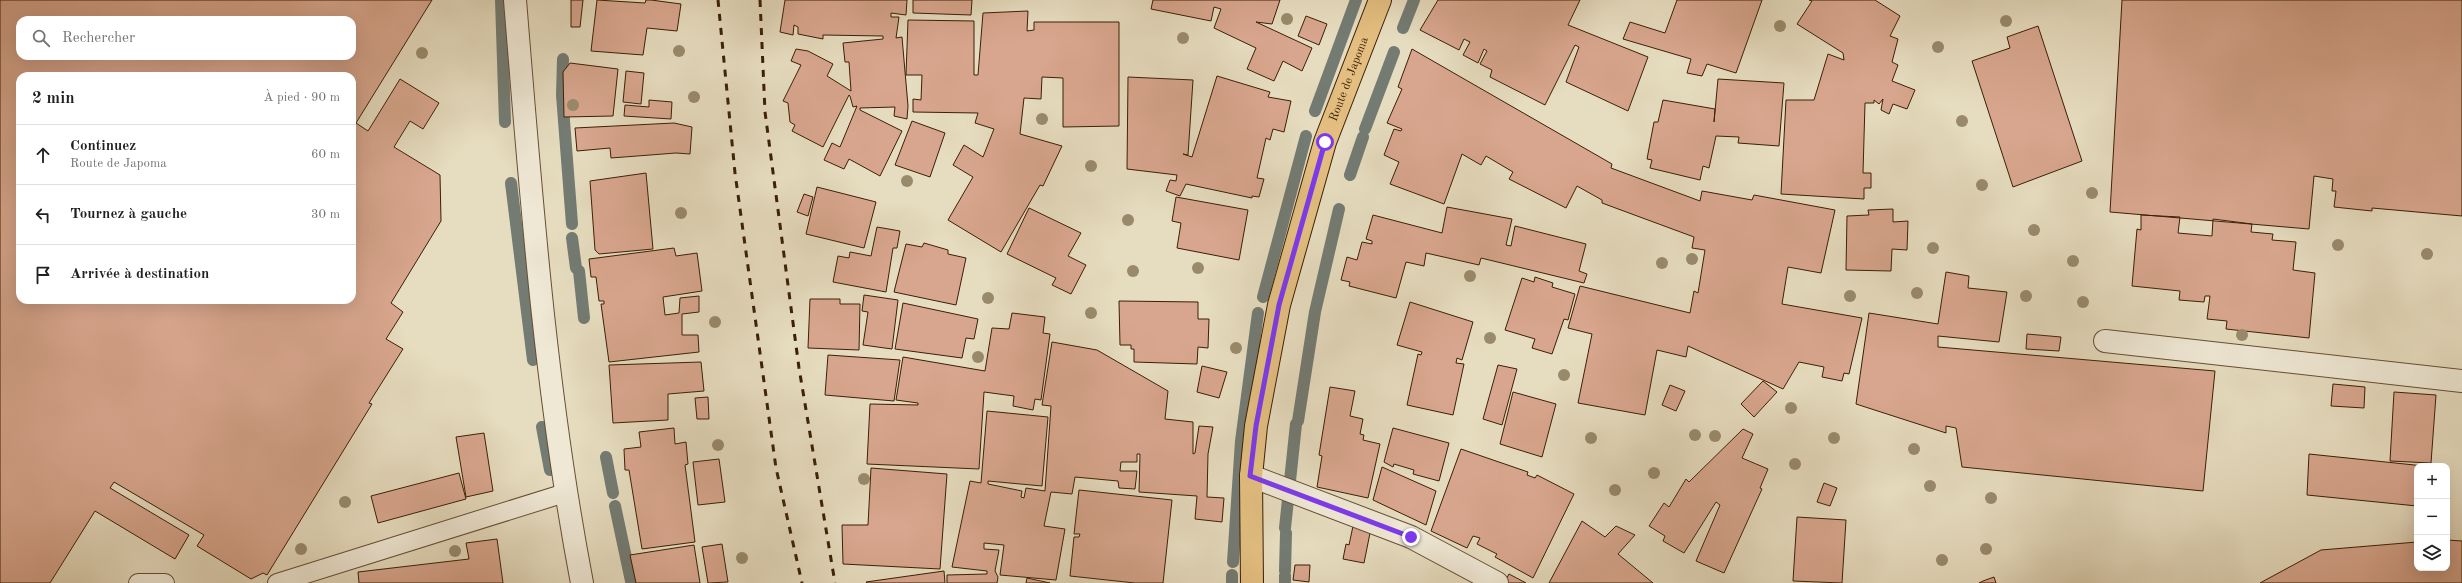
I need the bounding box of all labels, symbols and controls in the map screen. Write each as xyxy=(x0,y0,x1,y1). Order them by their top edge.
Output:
search box xyxy=(16,16,356,60)
icon: search xyxy=(30,27,52,49)
text: Rechercher xyxy=(62,31,135,46)
street label: Route de Japoma xyxy=(1328,35,1371,123)
text: 2 min xyxy=(32,90,75,107)
text: À pied · 90 m xyxy=(263,91,340,104)
route start xyxy=(1316,133,1334,151)
text: Continuez xyxy=(70,139,136,154)
icon: ahead xyxy=(32,144,54,166)
text: 60 m xyxy=(311,148,340,161)
text: Route de Japoma xyxy=(70,157,167,170)
icon: left xyxy=(32,204,54,226)
text: Tournez à gauche xyxy=(70,207,187,222)
text: 30 m xyxy=(311,208,340,221)
icon: arrive xyxy=(32,264,54,286)
text: Arrivée à destination xyxy=(70,267,209,282)
map controls xyxy=(2414,463,2450,571)
button: + xyxy=(2414,463,2450,499)
button: − xyxy=(2414,499,2450,535)
route end xyxy=(1402,528,1420,546)
button: layers xyxy=(2414,535,2450,571)

